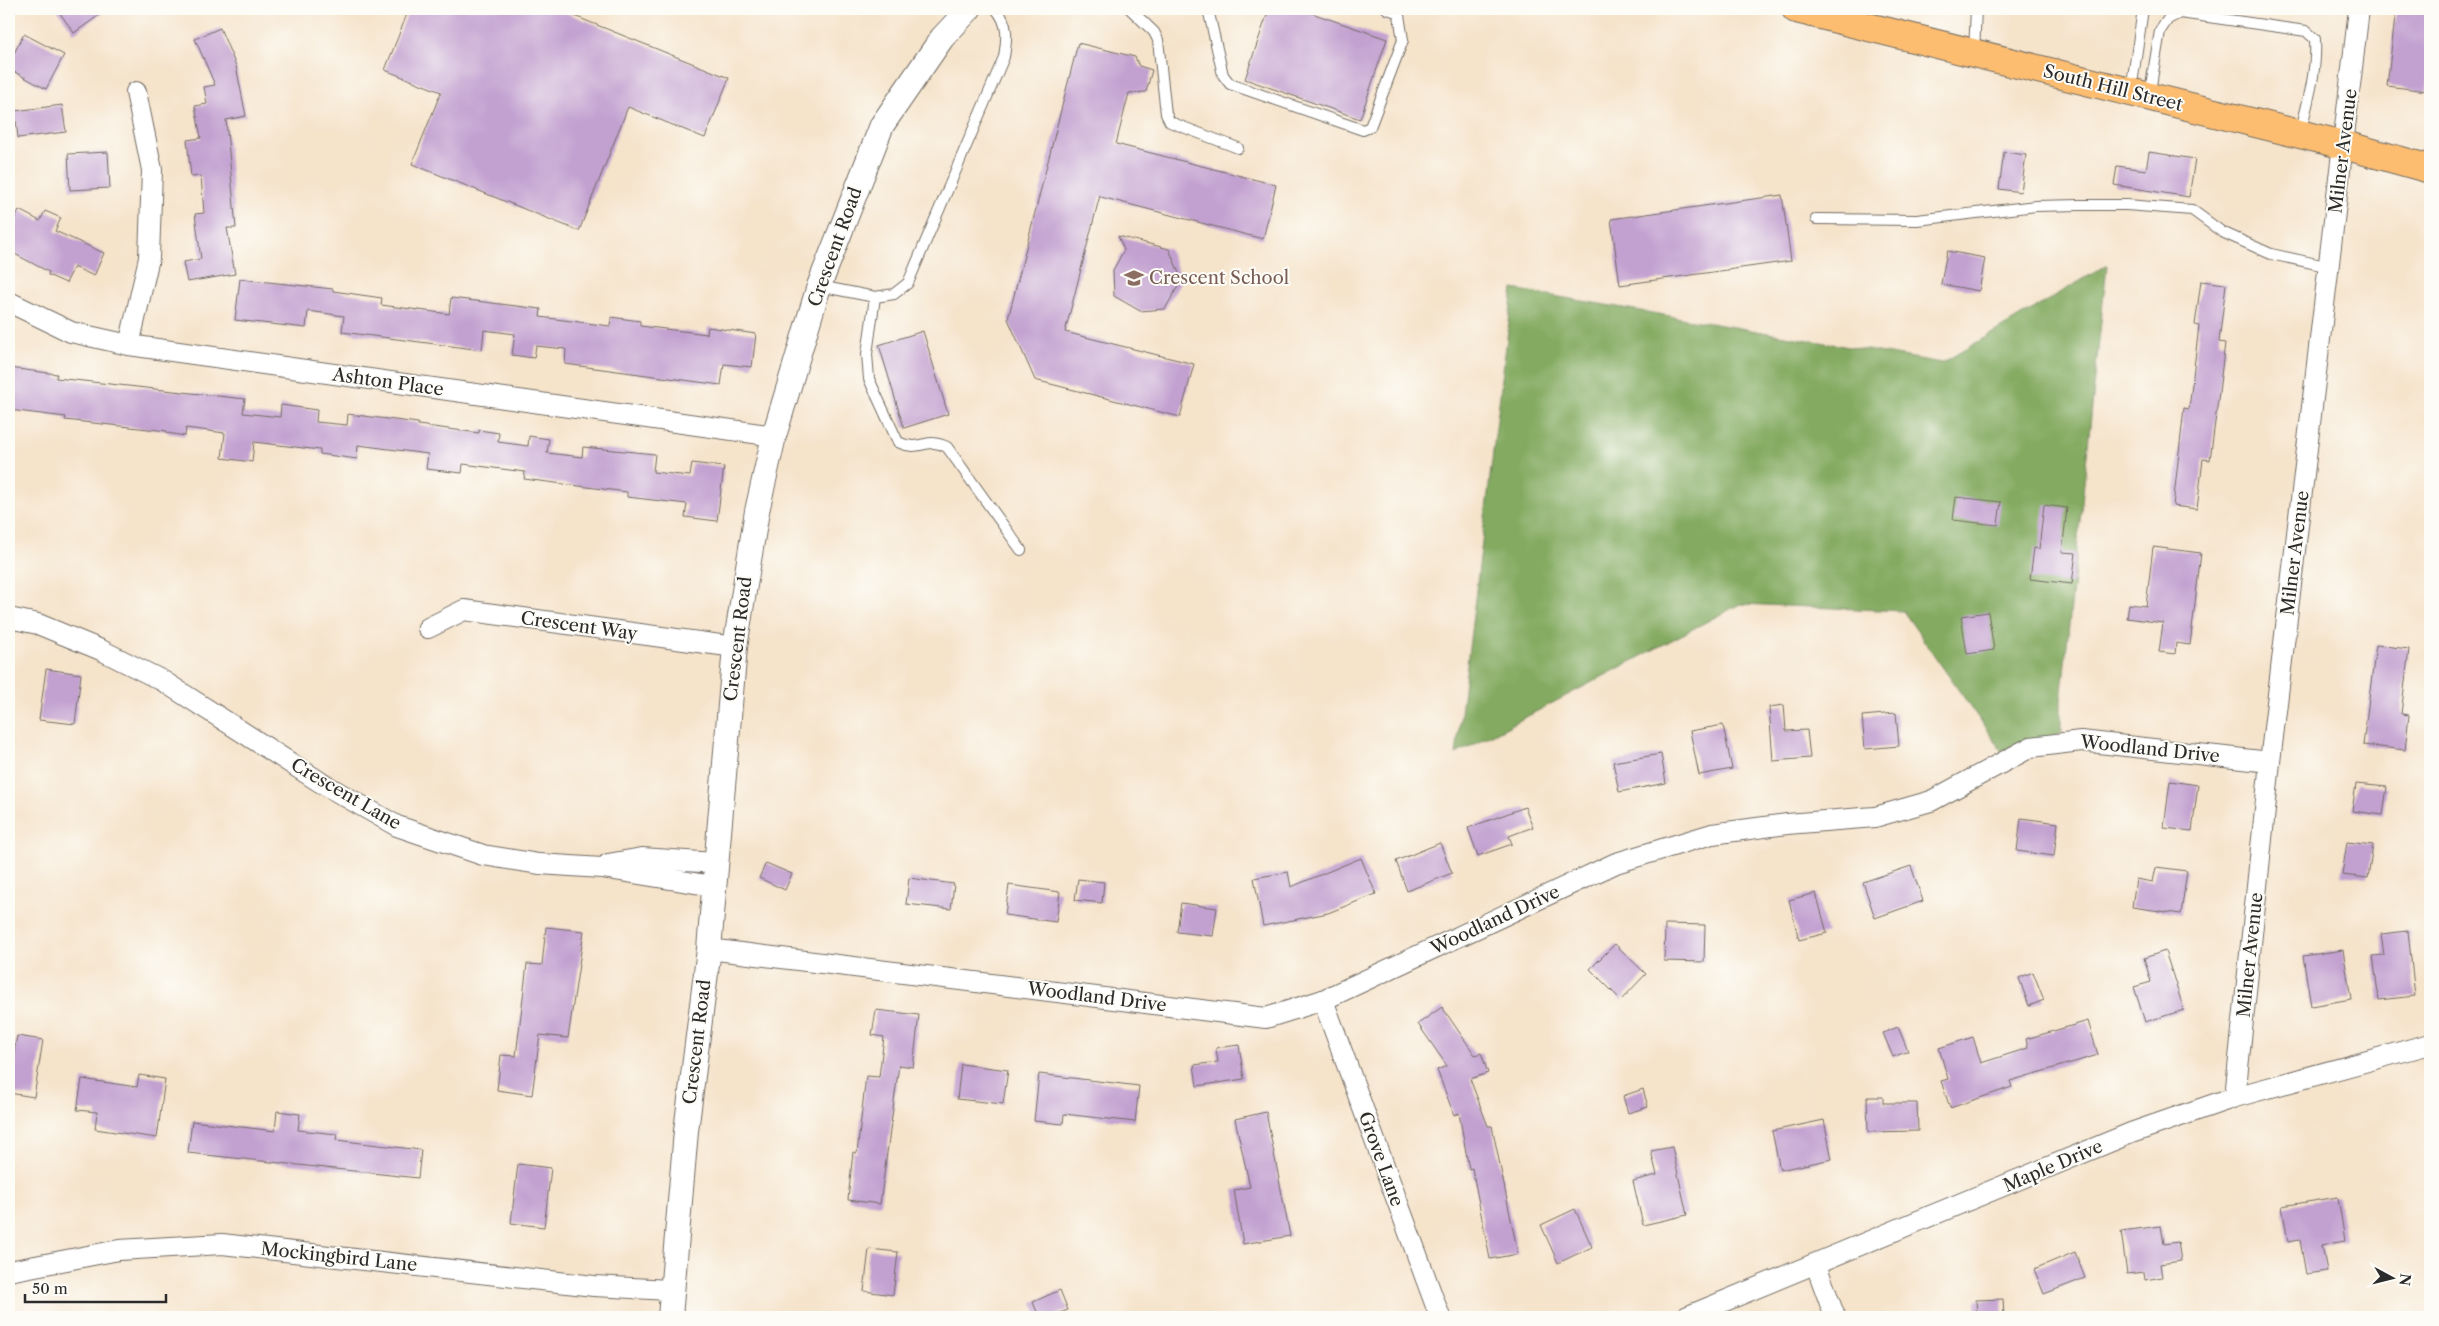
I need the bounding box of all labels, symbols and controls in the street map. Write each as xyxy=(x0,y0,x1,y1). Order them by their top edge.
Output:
street label: South Hill Street xyxy=(2041,60,2186,116)
street label: Milner Avenue xyxy=(2324,87,2362,215)
street label: Crescent Road xyxy=(803,184,867,310)
school or university icon: Crescent School xyxy=(1123,267,1145,289)
place label: Crescent School xyxy=(1149,267,1289,289)
street label: Ashton Place xyxy=(330,363,445,401)
street label: Milner Avenue xyxy=(2276,489,2314,617)
street label: Crescent Road xyxy=(719,575,757,703)
street label: Crescent Way xyxy=(519,607,640,645)
street label: Woodland Drive xyxy=(2078,731,2221,767)
street label: Crescent Lane xyxy=(287,754,405,834)
street label: Woodland Drive xyxy=(1426,880,1563,960)
street label: Milner Avenue xyxy=(2232,891,2268,1019)
street label: Woodland Drive xyxy=(1025,977,1168,1016)
street label: Crescent Road xyxy=(678,978,716,1106)
street label: Grove Lane xyxy=(1354,1109,1408,1209)
street label: Maple Drive xyxy=(2000,1135,2106,1197)
street label: Mockingbird Lane xyxy=(260,1238,418,1276)
north arrow xyxy=(2366,1254,2416,1304)
scale bar xyxy=(25,1271,166,1303)
text: N xyxy=(2395,1272,2415,1287)
text: 50 m xyxy=(32,1279,68,1298)

